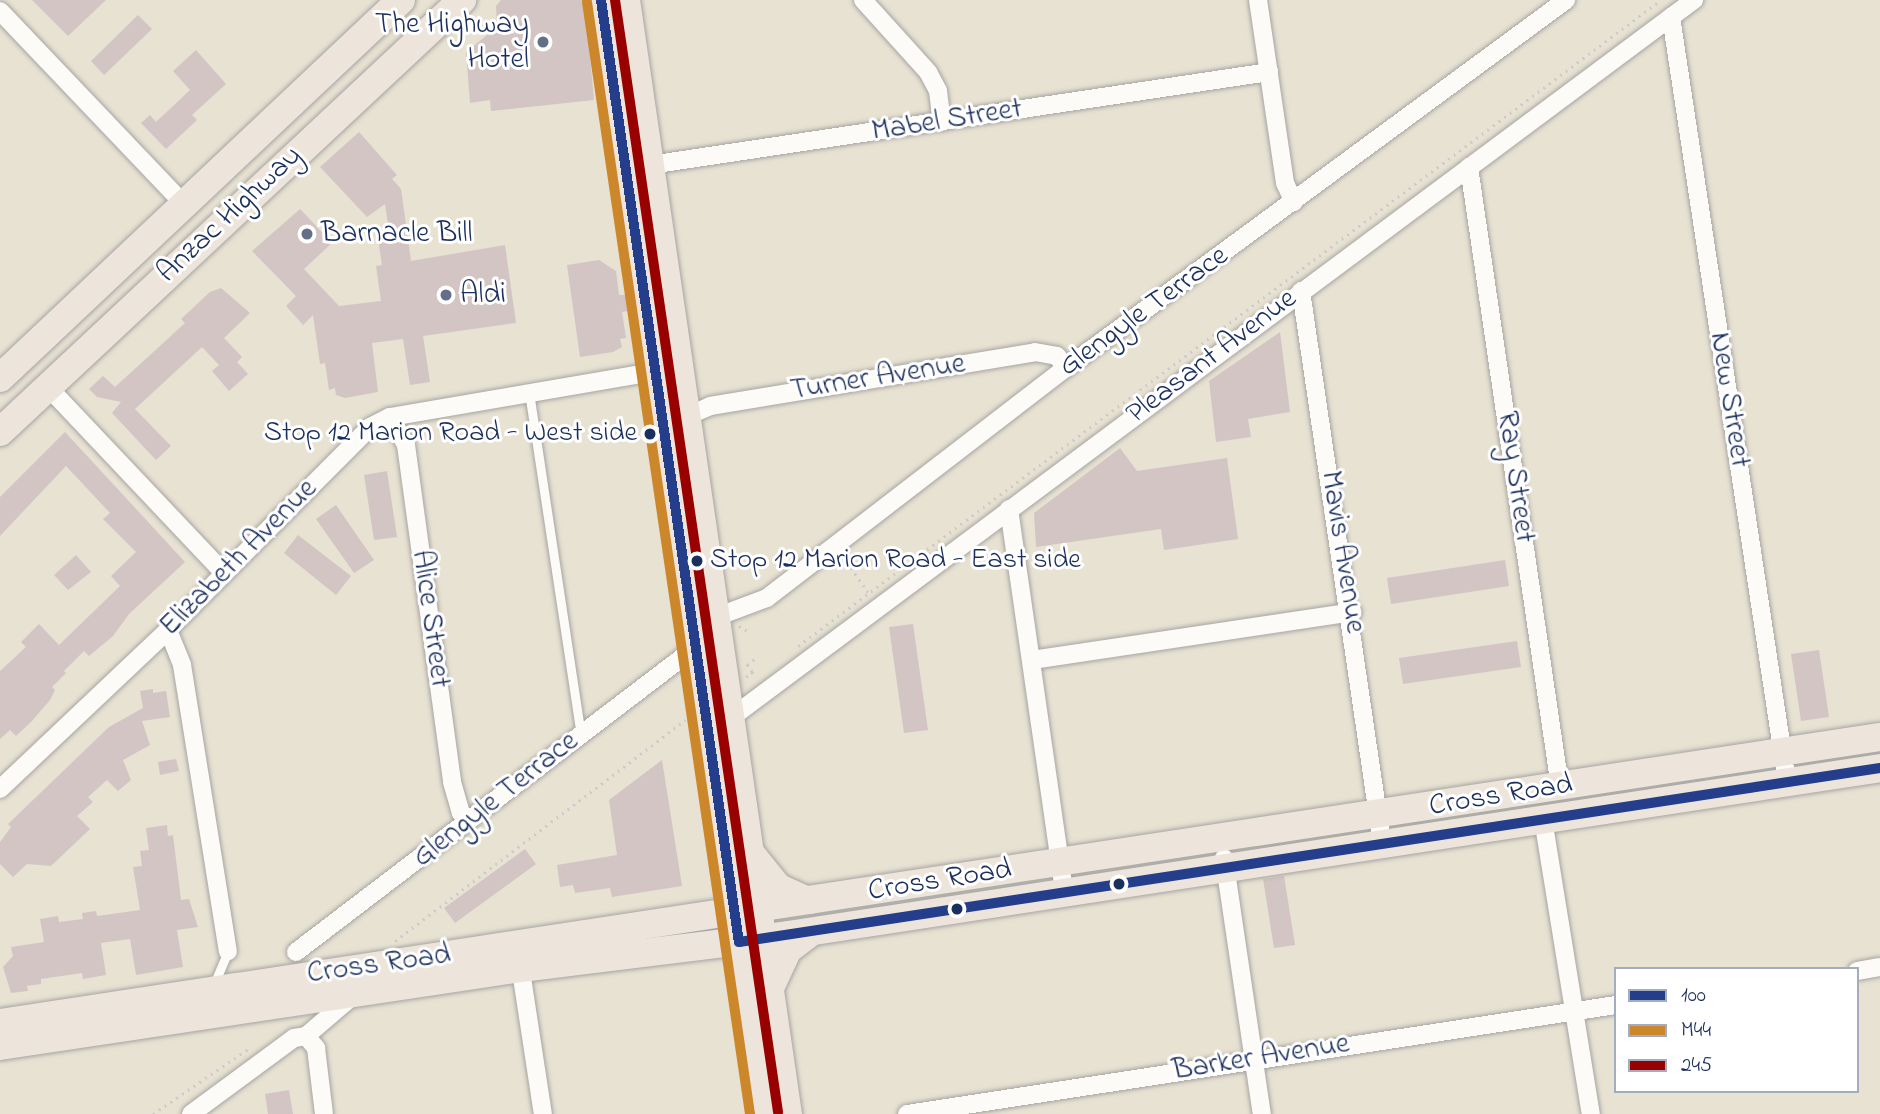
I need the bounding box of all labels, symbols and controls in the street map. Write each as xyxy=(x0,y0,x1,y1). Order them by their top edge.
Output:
place label: The Highway Hotel xyxy=(375,7,529,78)
marker: The Highway Hotel xyxy=(535,34,551,50)
street label: Mabel Street xyxy=(869,91,1025,151)
street label: Anzac Highway xyxy=(150,139,310,291)
place label: Barnacle Bill xyxy=(321,216,473,252)
marker: Barnacle Bill xyxy=(299,226,315,242)
street label: Glengyle Terrace xyxy=(1052,239,1236,385)
place label: Aldi xyxy=(460,277,506,313)
street label: Pleasant Avenue xyxy=(1120,281,1304,433)
marker: Aldi xyxy=(438,287,454,303)
street label: New Street xyxy=(1701,330,1757,470)
street label: Turner Avenue xyxy=(788,346,968,410)
street label: Ray Street xyxy=(1488,409,1542,545)
place label: Stop 12 Marion Road - West side xyxy=(264,417,637,451)
marker: Stop 12 Marion Road - West side xyxy=(643,427,657,441)
street label: Mavis Avenue xyxy=(1311,468,1373,636)
street label: Elizabeth Avenue xyxy=(153,472,325,644)
place label: Stop 12 Marion Road - East side xyxy=(710,544,1081,578)
street label: Alice Street xyxy=(403,548,457,690)
marker: Stop 12 Marion Road - East side xyxy=(690,554,704,568)
street label: Glengyle Terrace xyxy=(406,724,586,876)
street label: Cross Road xyxy=(1427,767,1575,825)
street label: Cross Road xyxy=(866,852,1014,910)
unlabelled marker xyxy=(1112,877,1126,891)
unlabelled marker xyxy=(950,902,964,916)
street label: Cross Road xyxy=(305,937,453,993)
legend xyxy=(1614,967,1859,1093)
text: 100 xyxy=(1681,981,1706,1011)
text: M44 xyxy=(1681,1016,1711,1046)
street label: Barker Avenue xyxy=(1170,1026,1352,1090)
text: 245 xyxy=(1681,1051,1712,1081)

